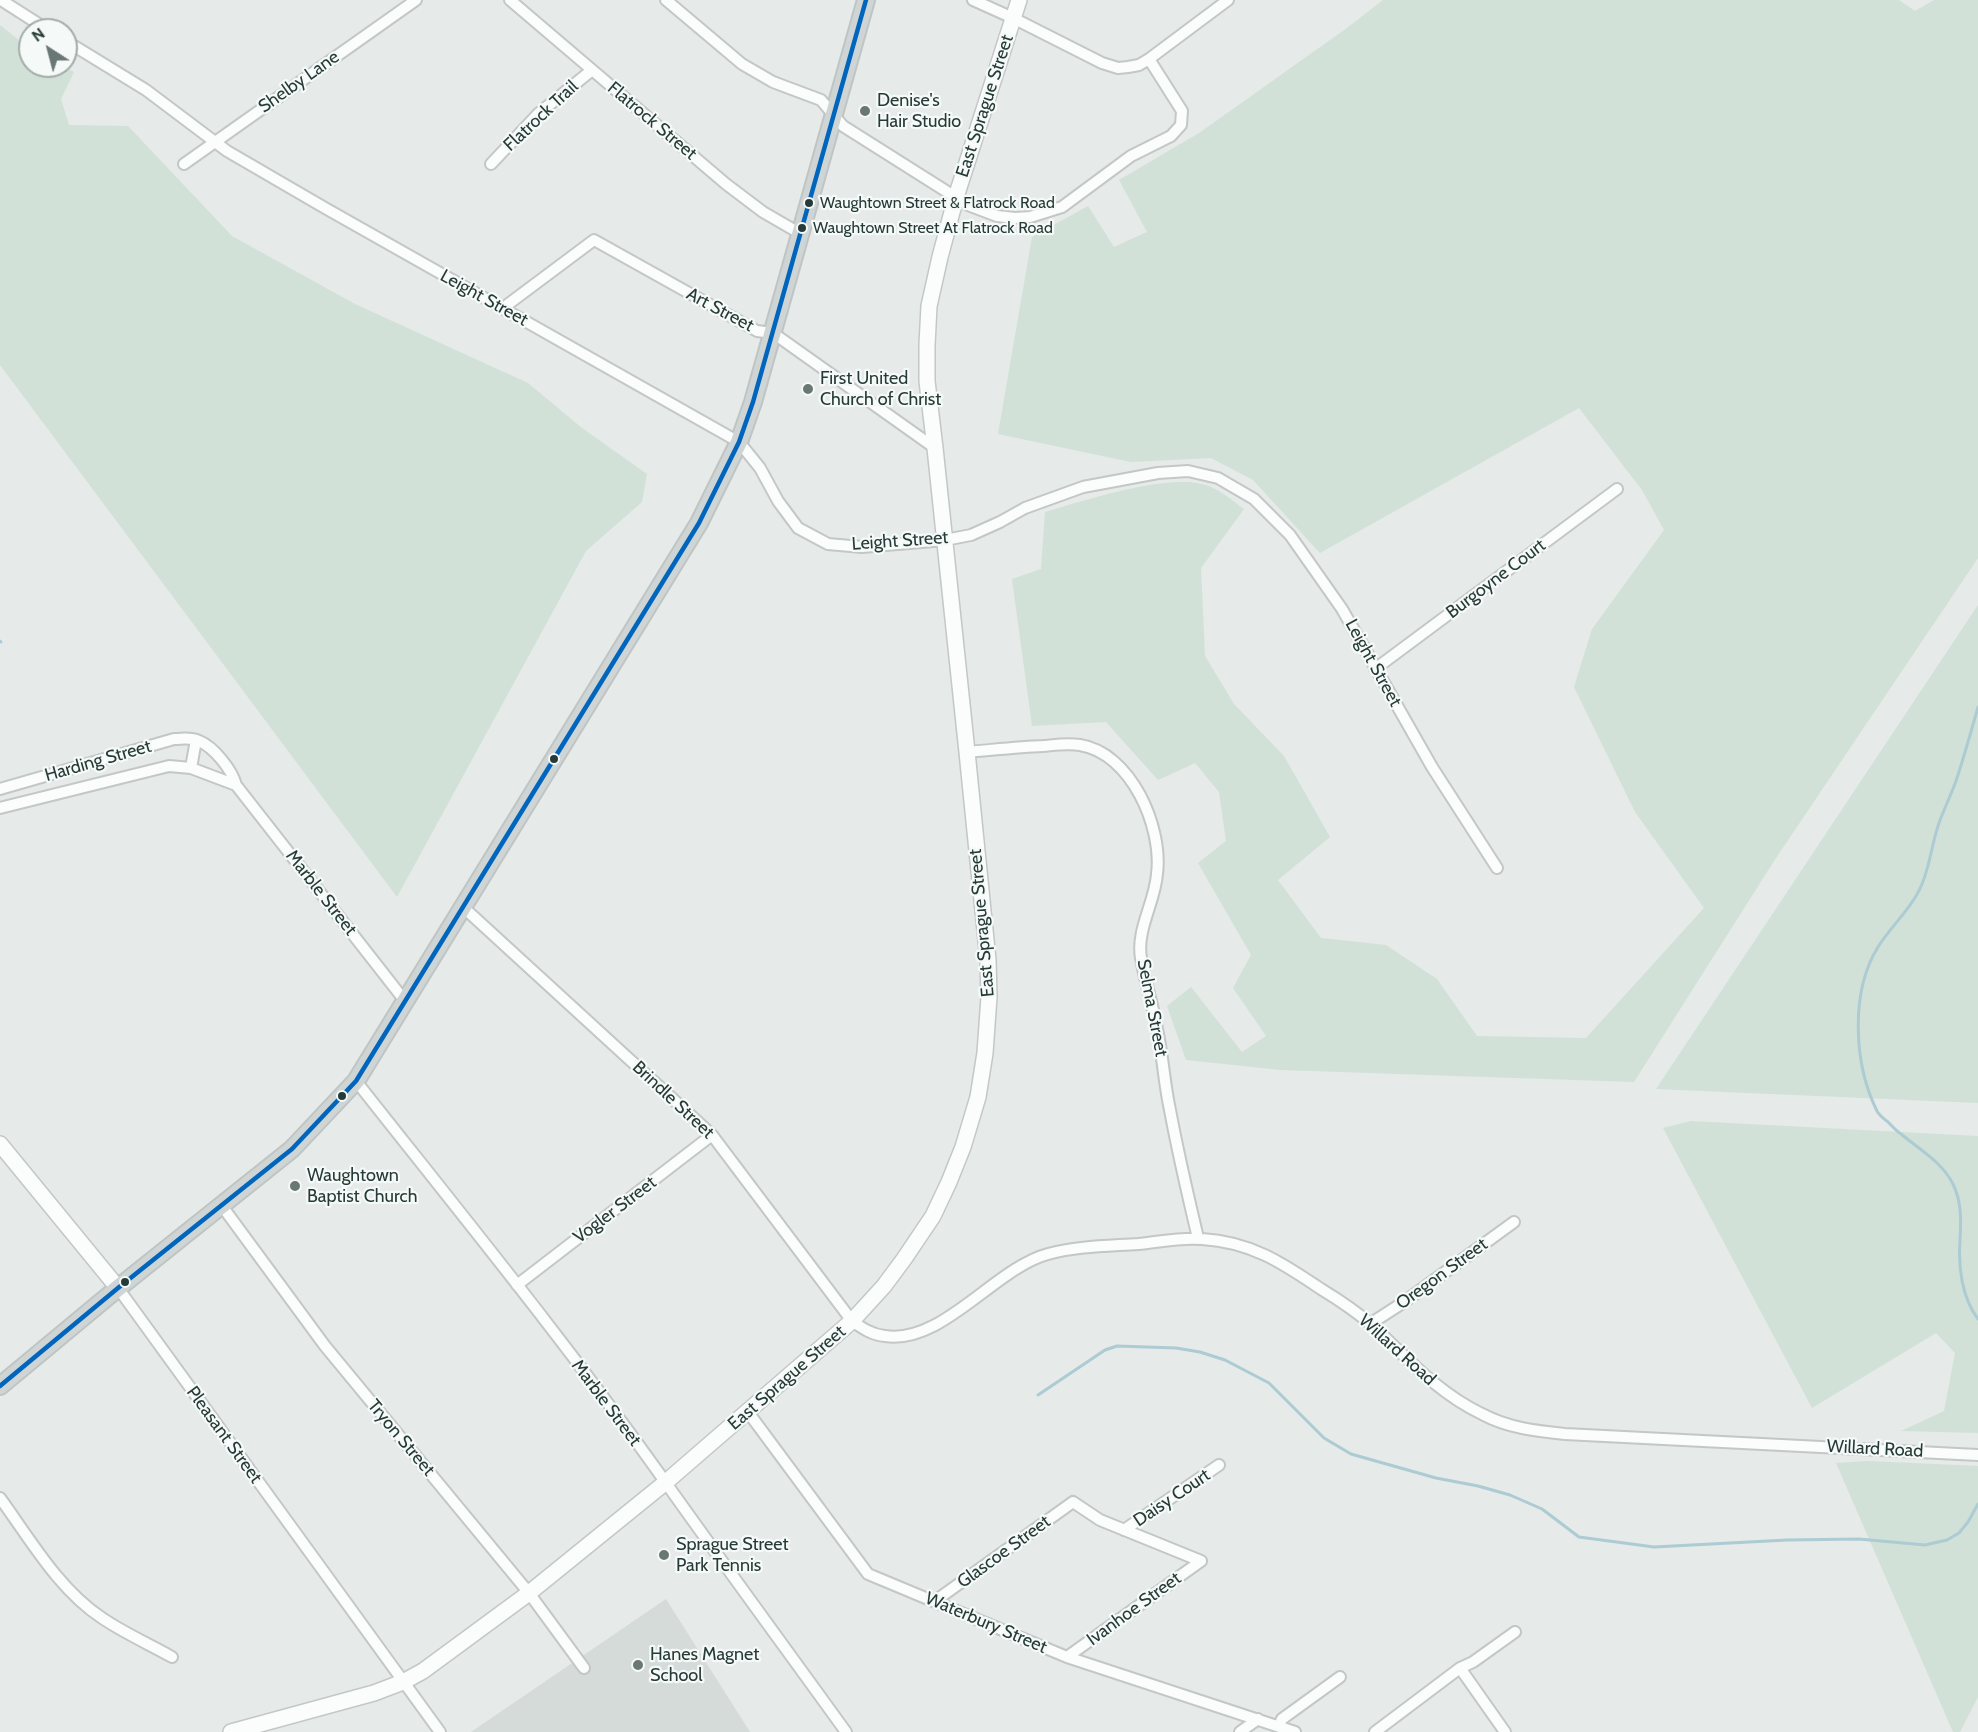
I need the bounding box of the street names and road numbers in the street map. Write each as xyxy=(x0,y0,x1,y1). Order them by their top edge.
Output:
street label: East Sprague Street xyxy=(952,32,1018,180)
street label: Shelby Lane xyxy=(255,46,343,118)
street label: Flatrock Trail xyxy=(499,76,583,156)
street label: Flatrock Street xyxy=(603,77,701,165)
street label: Leight Street xyxy=(436,265,532,331)
street label: Art Street xyxy=(683,283,757,337)
street label: Leight Street xyxy=(851,527,949,555)
street label: Burgoyne Court xyxy=(1442,535,1550,623)
street label: Leight Street xyxy=(1340,615,1406,711)
street label: Harding Street xyxy=(42,735,154,787)
street label: Marble Street xyxy=(281,846,361,940)
street label: East Sprague Street xyxy=(965,848,999,998)
street label: Selma Street xyxy=(1132,957,1172,1059)
street label: Brindle Street xyxy=(628,1057,718,1143)
street label: Vogler Street xyxy=(569,1172,661,1248)
street label: Oregon Street xyxy=(1392,1234,1492,1314)
street label: Willard Road xyxy=(1354,1310,1440,1390)
street label: East Sprague Street xyxy=(724,1321,850,1435)
street label: Marble Street xyxy=(567,1356,645,1450)
street label: Pleasant Street xyxy=(182,1382,266,1488)
street label: Tryon Street xyxy=(363,1395,439,1481)
street label: Willard Road xyxy=(1826,1436,1924,1462)
street label: Daisy Court xyxy=(1130,1464,1214,1532)
street label: Glascoe Street xyxy=(953,1511,1055,1593)
street label: Ivanhoe Street xyxy=(1083,1568,1185,1650)
street label: Waterbury Street xyxy=(922,1588,1050,1658)

